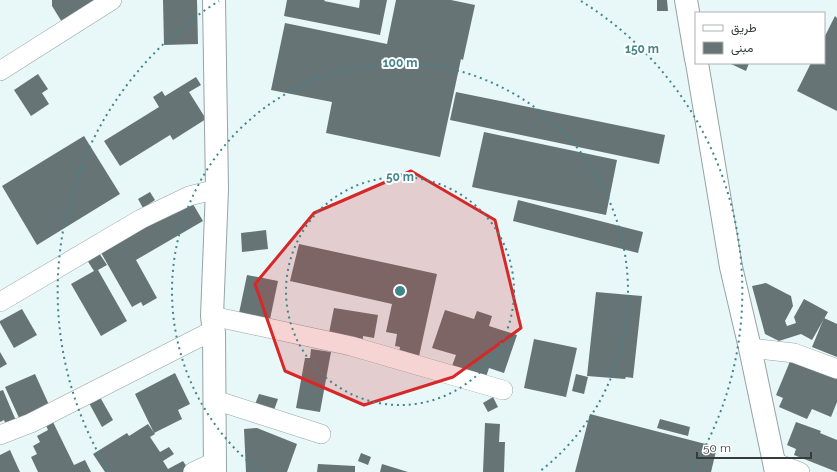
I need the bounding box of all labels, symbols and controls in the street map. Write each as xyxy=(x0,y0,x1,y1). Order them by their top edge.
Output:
legend xyxy=(695,12,825,64)
text: طريق xyxy=(731,21,757,36)
text: مبنى xyxy=(731,41,753,56)
text: 150 m xyxy=(625,42,659,56)
text: 100 m xyxy=(383,56,417,70)
text: 50 m xyxy=(386,170,414,184)
centre of rings xyxy=(393,284,407,298)
scale bar xyxy=(697,434,811,460)
text: 50 m xyxy=(703,441,731,455)

